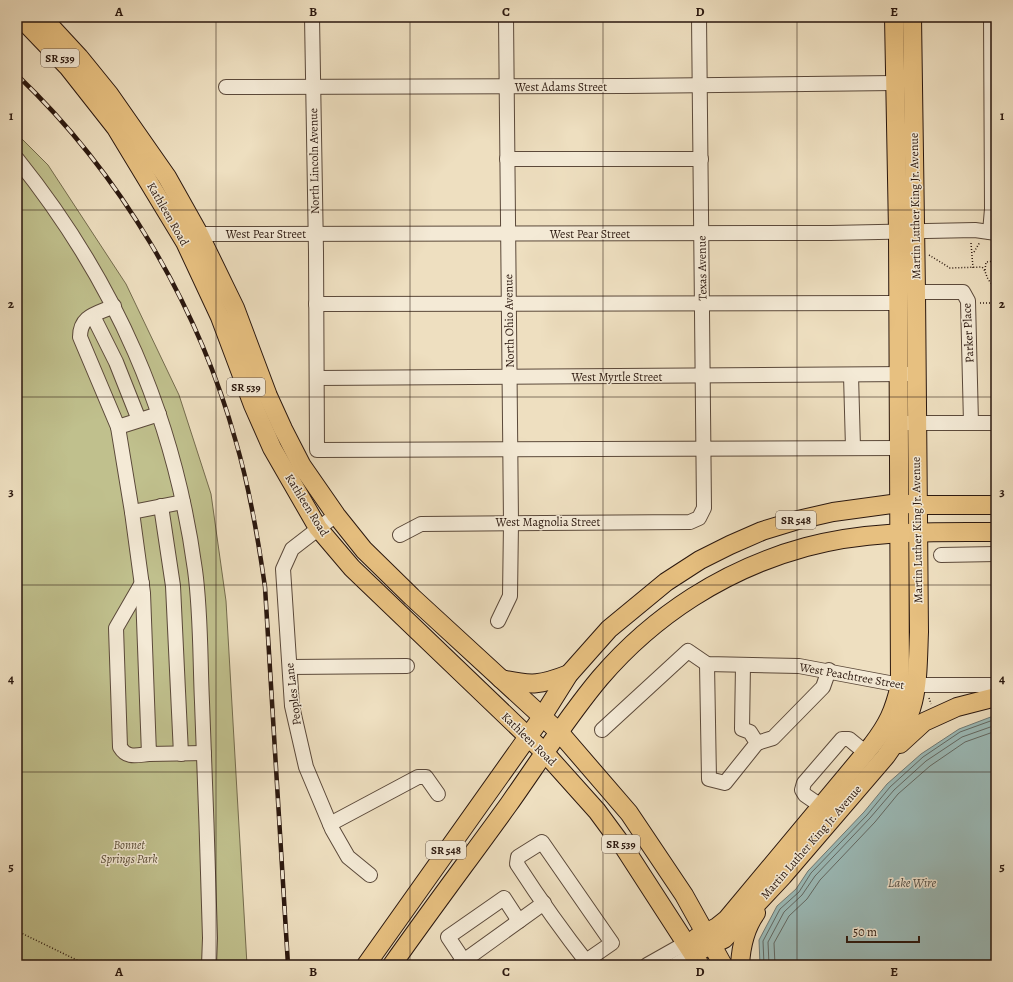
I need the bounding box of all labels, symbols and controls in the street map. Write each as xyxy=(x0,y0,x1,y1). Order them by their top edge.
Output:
text: A xyxy=(114,3,124,20)
text: B xyxy=(309,3,317,20)
text: C xyxy=(502,3,510,20)
text: D xyxy=(695,3,705,20)
text: E xyxy=(890,3,898,20)
road number: SR 539 xyxy=(41,49,79,67)
street label: West Adams Street xyxy=(514,79,607,95)
text: 1 xyxy=(9,107,14,124)
text: 1 xyxy=(1000,107,1005,124)
street label: North Lincoln Avenue xyxy=(305,108,323,214)
street label: Martin Luther King Jr. Avenue xyxy=(906,133,924,279)
street label: Kathleen Road xyxy=(143,179,193,249)
street label: West Pear Street xyxy=(225,226,306,242)
street label: West Pear Street xyxy=(549,226,630,242)
street label: Texas Avenue xyxy=(693,235,711,301)
street label: North Ohio Avenue xyxy=(500,274,518,368)
text: 2 xyxy=(8,295,15,312)
text: 2 xyxy=(999,295,1006,312)
street label: Parker Place xyxy=(958,303,978,363)
street label: West Myrtle Street xyxy=(571,369,662,385)
road number: SR 539 xyxy=(227,378,265,396)
street label: Martin Luther King Jr. Avenue xyxy=(908,457,926,603)
street label: Kathleen Road xyxy=(281,471,333,540)
text: 3 xyxy=(8,483,14,500)
text: 3 xyxy=(999,483,1005,500)
road number: SR 548 xyxy=(776,511,816,529)
street label: West Magnolia Street xyxy=(495,514,600,530)
street label: West Peachtree Street xyxy=(797,659,906,693)
street label: Peoples Lane xyxy=(281,662,305,726)
text: 4 xyxy=(8,670,14,687)
text: 4 xyxy=(999,670,1005,687)
street label: Kathleen Road xyxy=(498,709,560,770)
street label: Martin Luther King Jr. Avenue xyxy=(757,781,865,903)
road number: SR 539 xyxy=(602,835,640,853)
park label: Bonnet Springs Park xyxy=(100,837,158,867)
road number: SR 548 xyxy=(426,841,466,859)
text: 5 xyxy=(8,858,14,875)
text: 5 xyxy=(999,858,1005,875)
water label: Lake Wire xyxy=(888,874,936,891)
scale bar xyxy=(847,918,919,944)
text: 50 m xyxy=(853,924,877,940)
text: A xyxy=(114,963,124,980)
text: B xyxy=(309,963,317,980)
text: C xyxy=(502,963,510,980)
text: D xyxy=(695,963,705,980)
text: E xyxy=(890,963,898,980)

